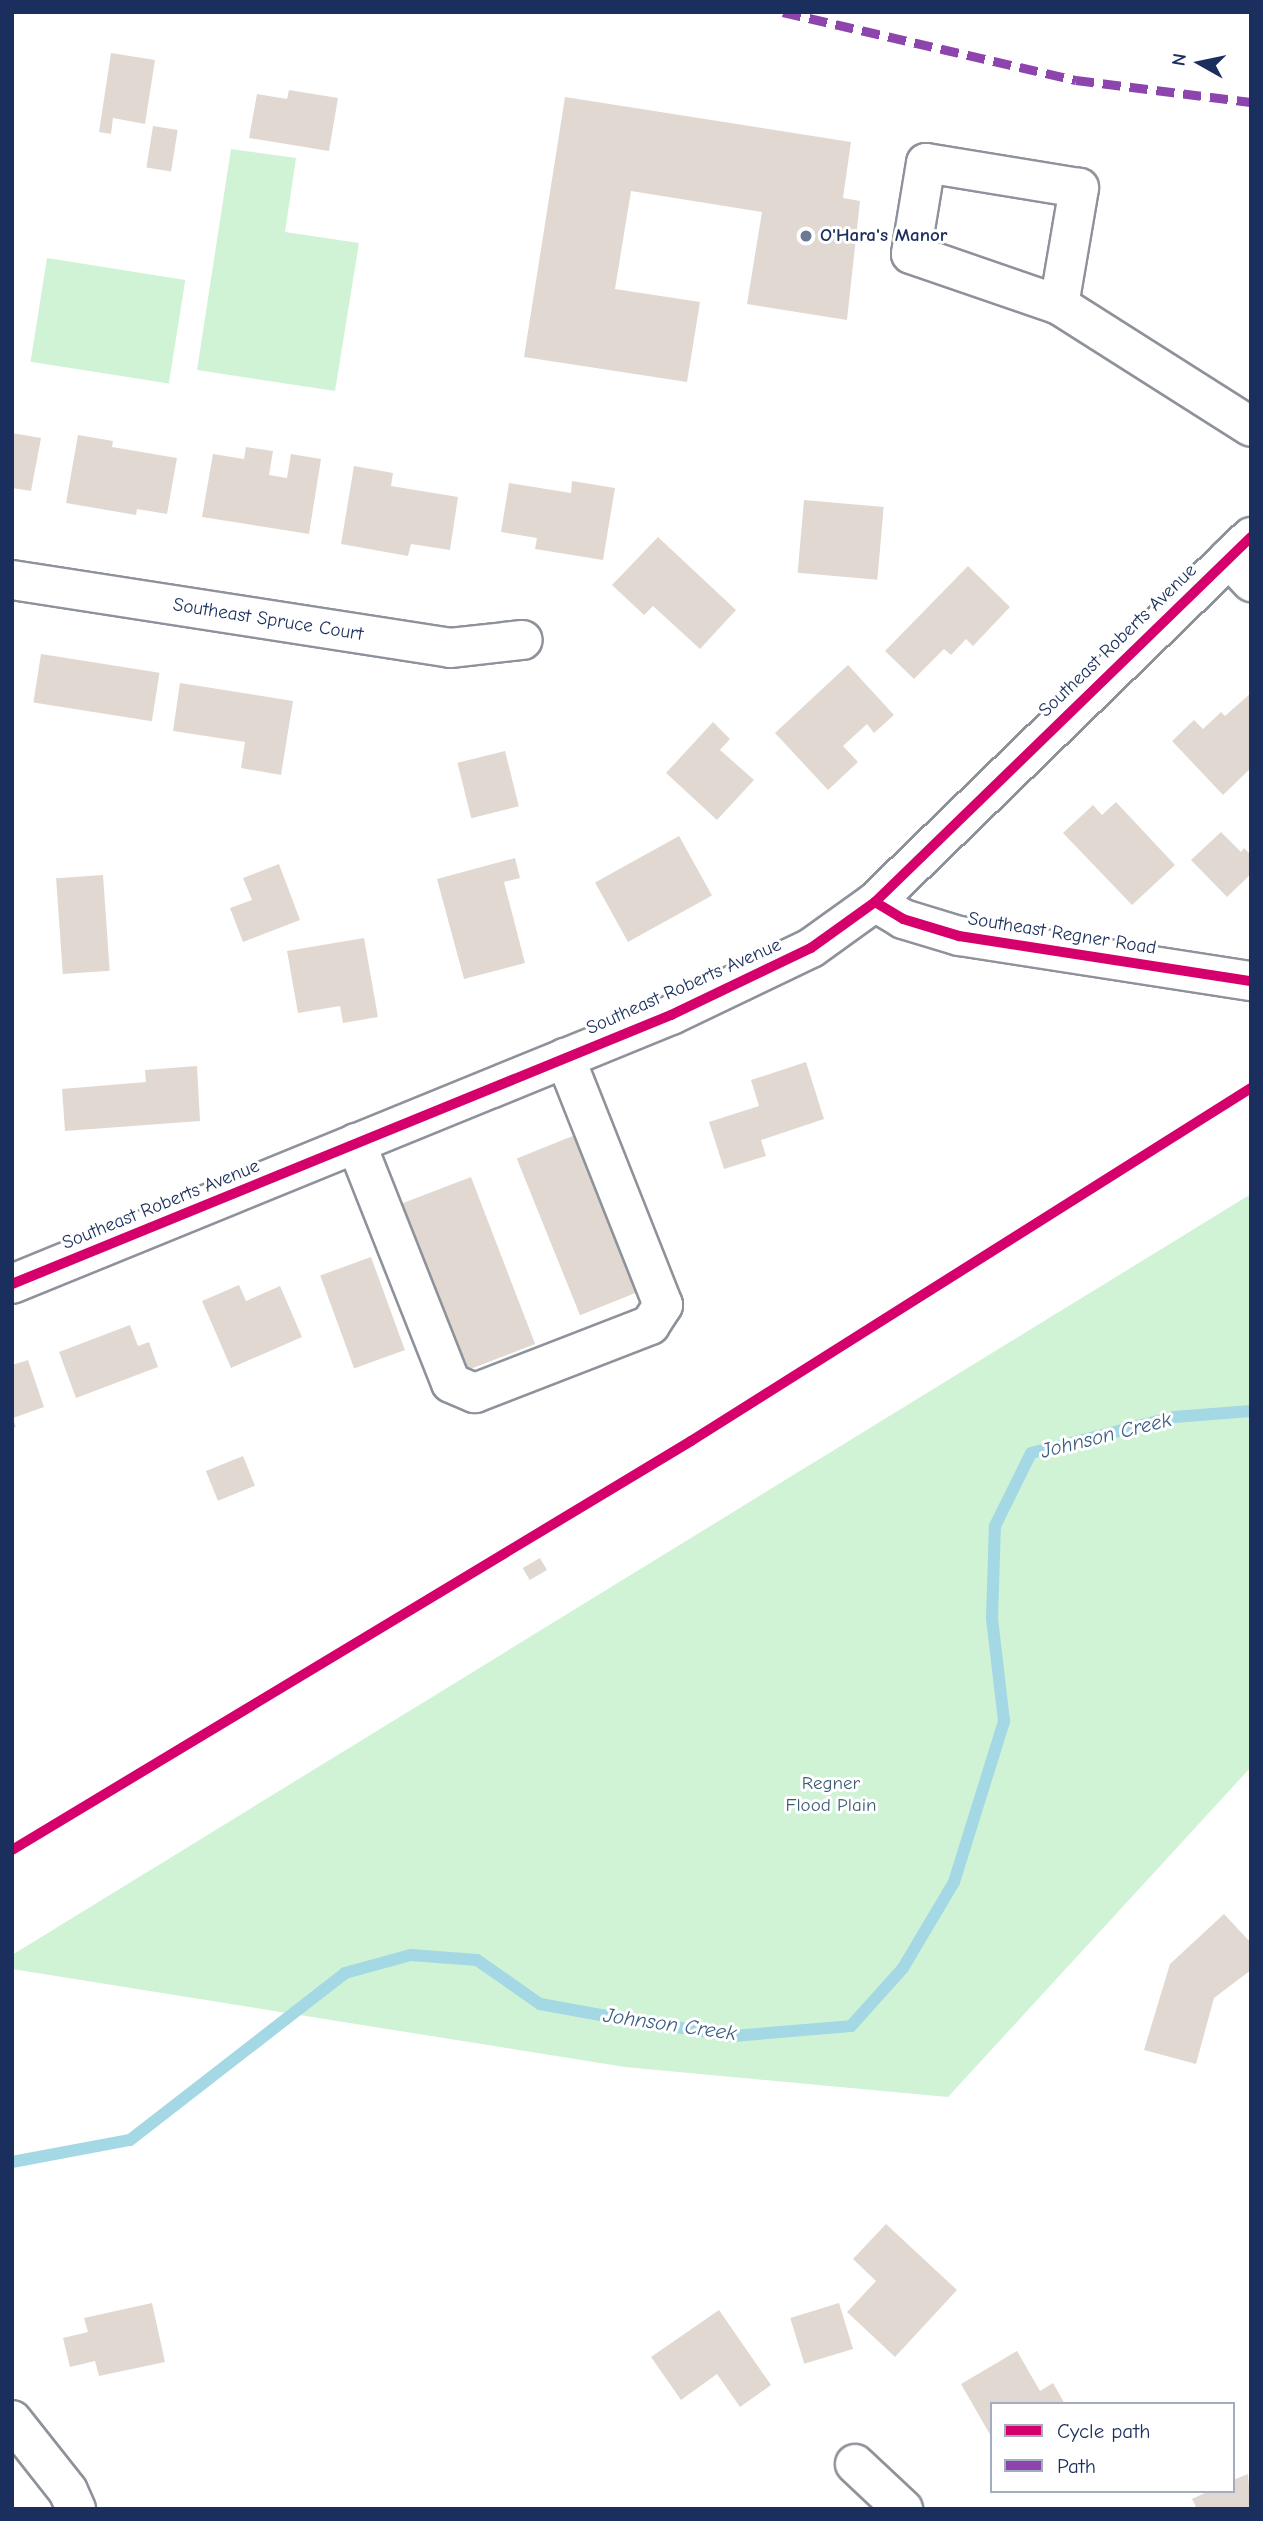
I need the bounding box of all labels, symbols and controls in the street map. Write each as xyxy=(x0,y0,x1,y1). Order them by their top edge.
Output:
north arrow xyxy=(1165,28,1235,98)
text: N xyxy=(1167,52,1191,68)
place label: O'Hara's Manor xyxy=(820,225,948,247)
marker: O'Hara's Manor xyxy=(798,228,814,244)
street label: Southeast Roberts Avenue xyxy=(1034,560,1202,722)
street label: Southeast Spruce Court xyxy=(171,594,365,646)
street label: Southeast Regner Road xyxy=(966,908,1158,960)
street label: Southeast Roberts Avenue xyxy=(583,934,785,1040)
street label: Southeast Roberts Avenue xyxy=(59,1155,263,1255)
water label: Johnson Creek xyxy=(1038,1407,1174,1463)
park label: Regner Flood Plain xyxy=(785,1773,877,1817)
water label: Johnson Creek xyxy=(602,2002,738,2046)
legend xyxy=(990,2402,1235,2493)
text: Cycle path xyxy=(1057,2419,1150,2443)
text: Path xyxy=(1057,2454,1096,2478)

